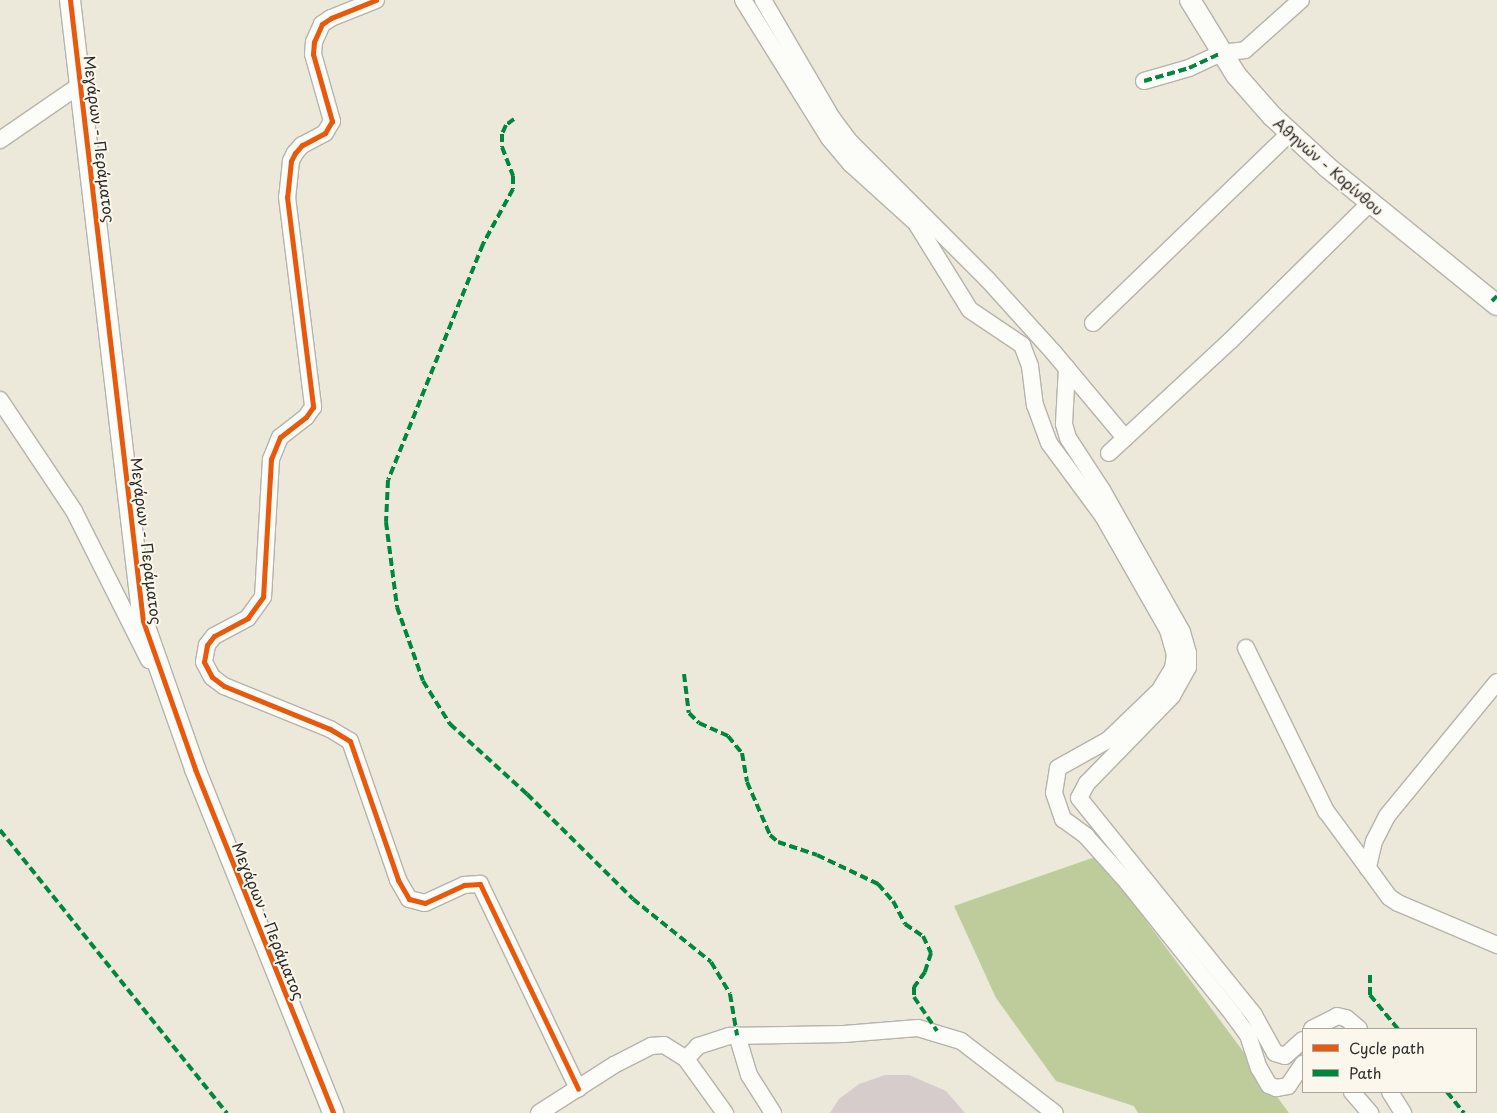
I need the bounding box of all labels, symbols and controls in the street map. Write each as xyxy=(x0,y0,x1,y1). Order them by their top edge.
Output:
street label: Μεγάρων - Περάματος xyxy=(81,54,119,224)
street label: Αθηνών - Κορίνθου xyxy=(1270,113,1388,219)
street label: Μεγάρων - Περάματος xyxy=(128,456,166,626)
street label: Μεγάρων - Περάματος xyxy=(229,839,309,1003)
legend xyxy=(1302,1028,1477,1093)
text: Cycle path xyxy=(1349,1036,1425,1059)
text: Path xyxy=(1349,1061,1381,1084)

